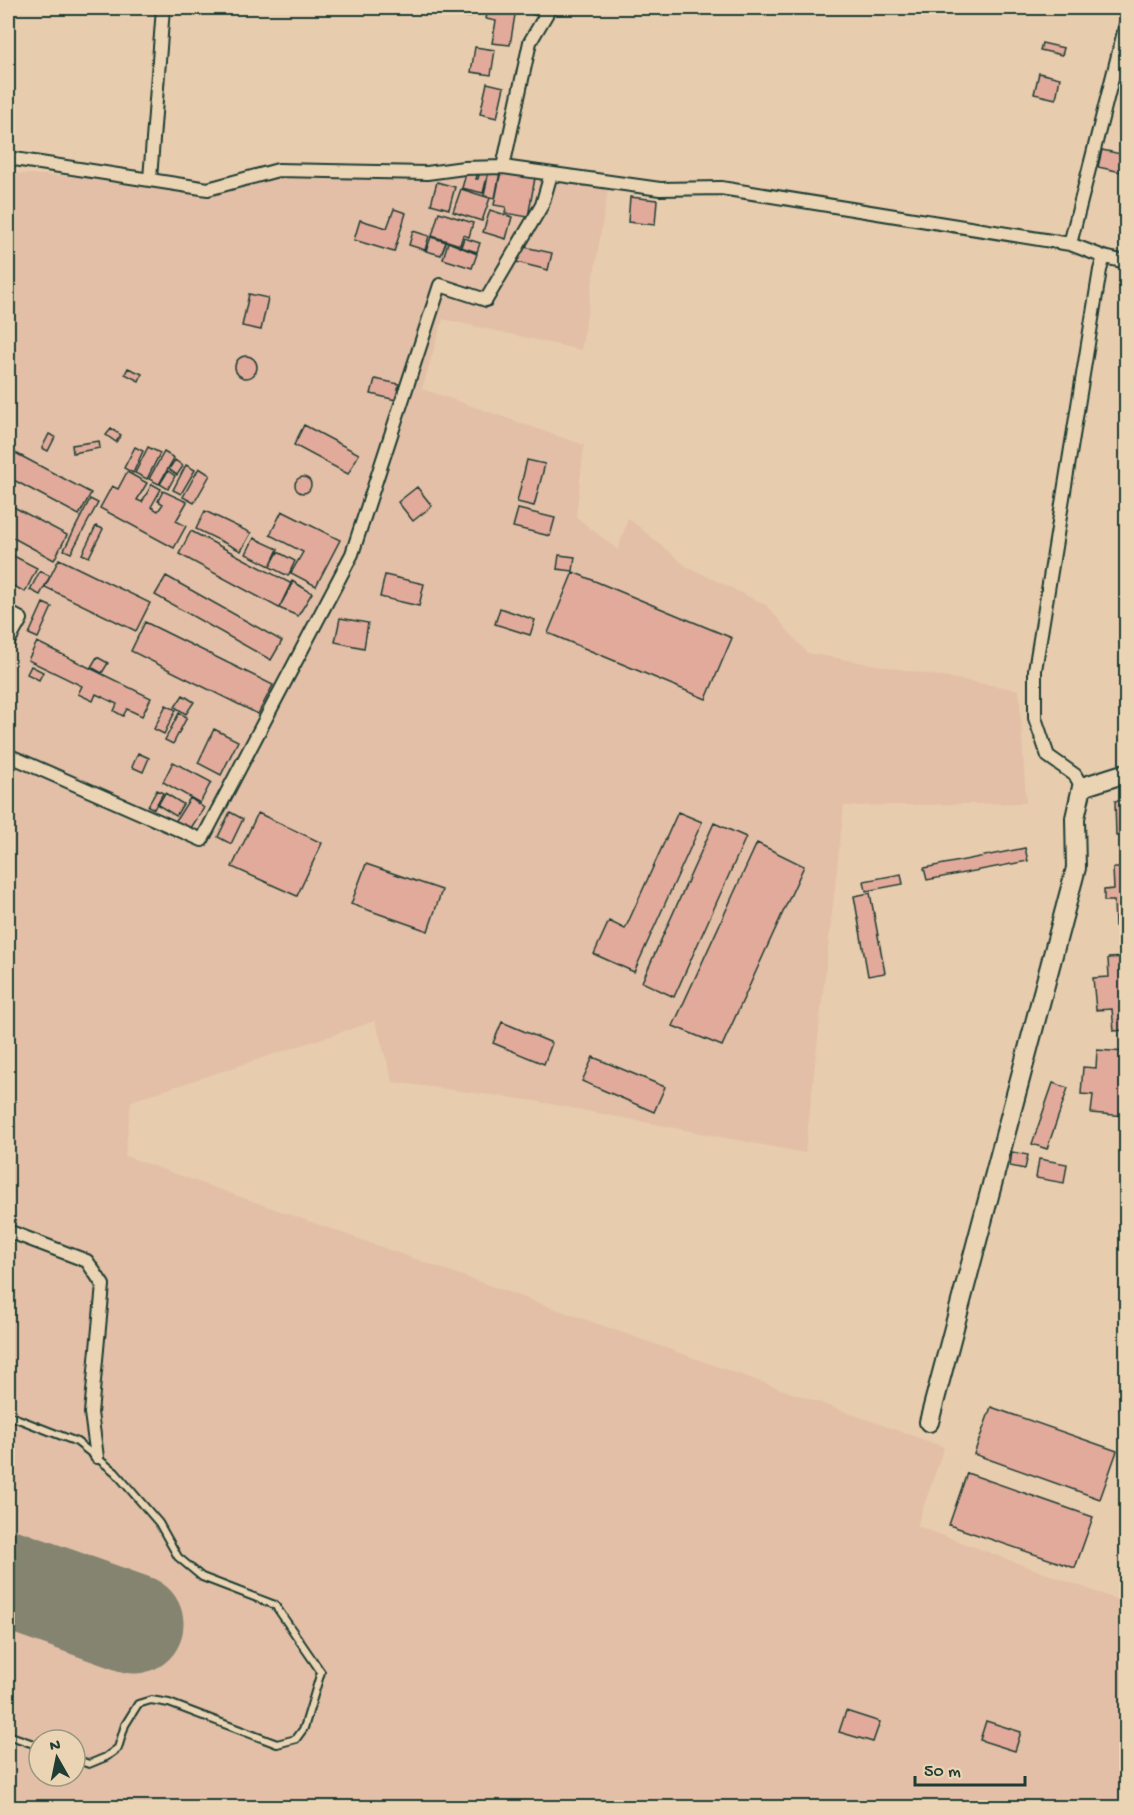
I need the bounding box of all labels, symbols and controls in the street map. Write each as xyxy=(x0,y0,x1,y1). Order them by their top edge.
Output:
north arrow xyxy=(27,1728,87,1788)
text: N xyxy=(49,1736,62,1757)
scale bar xyxy=(915,1749,1024,1787)
text: 50 m xyxy=(924,1762,961,1783)

